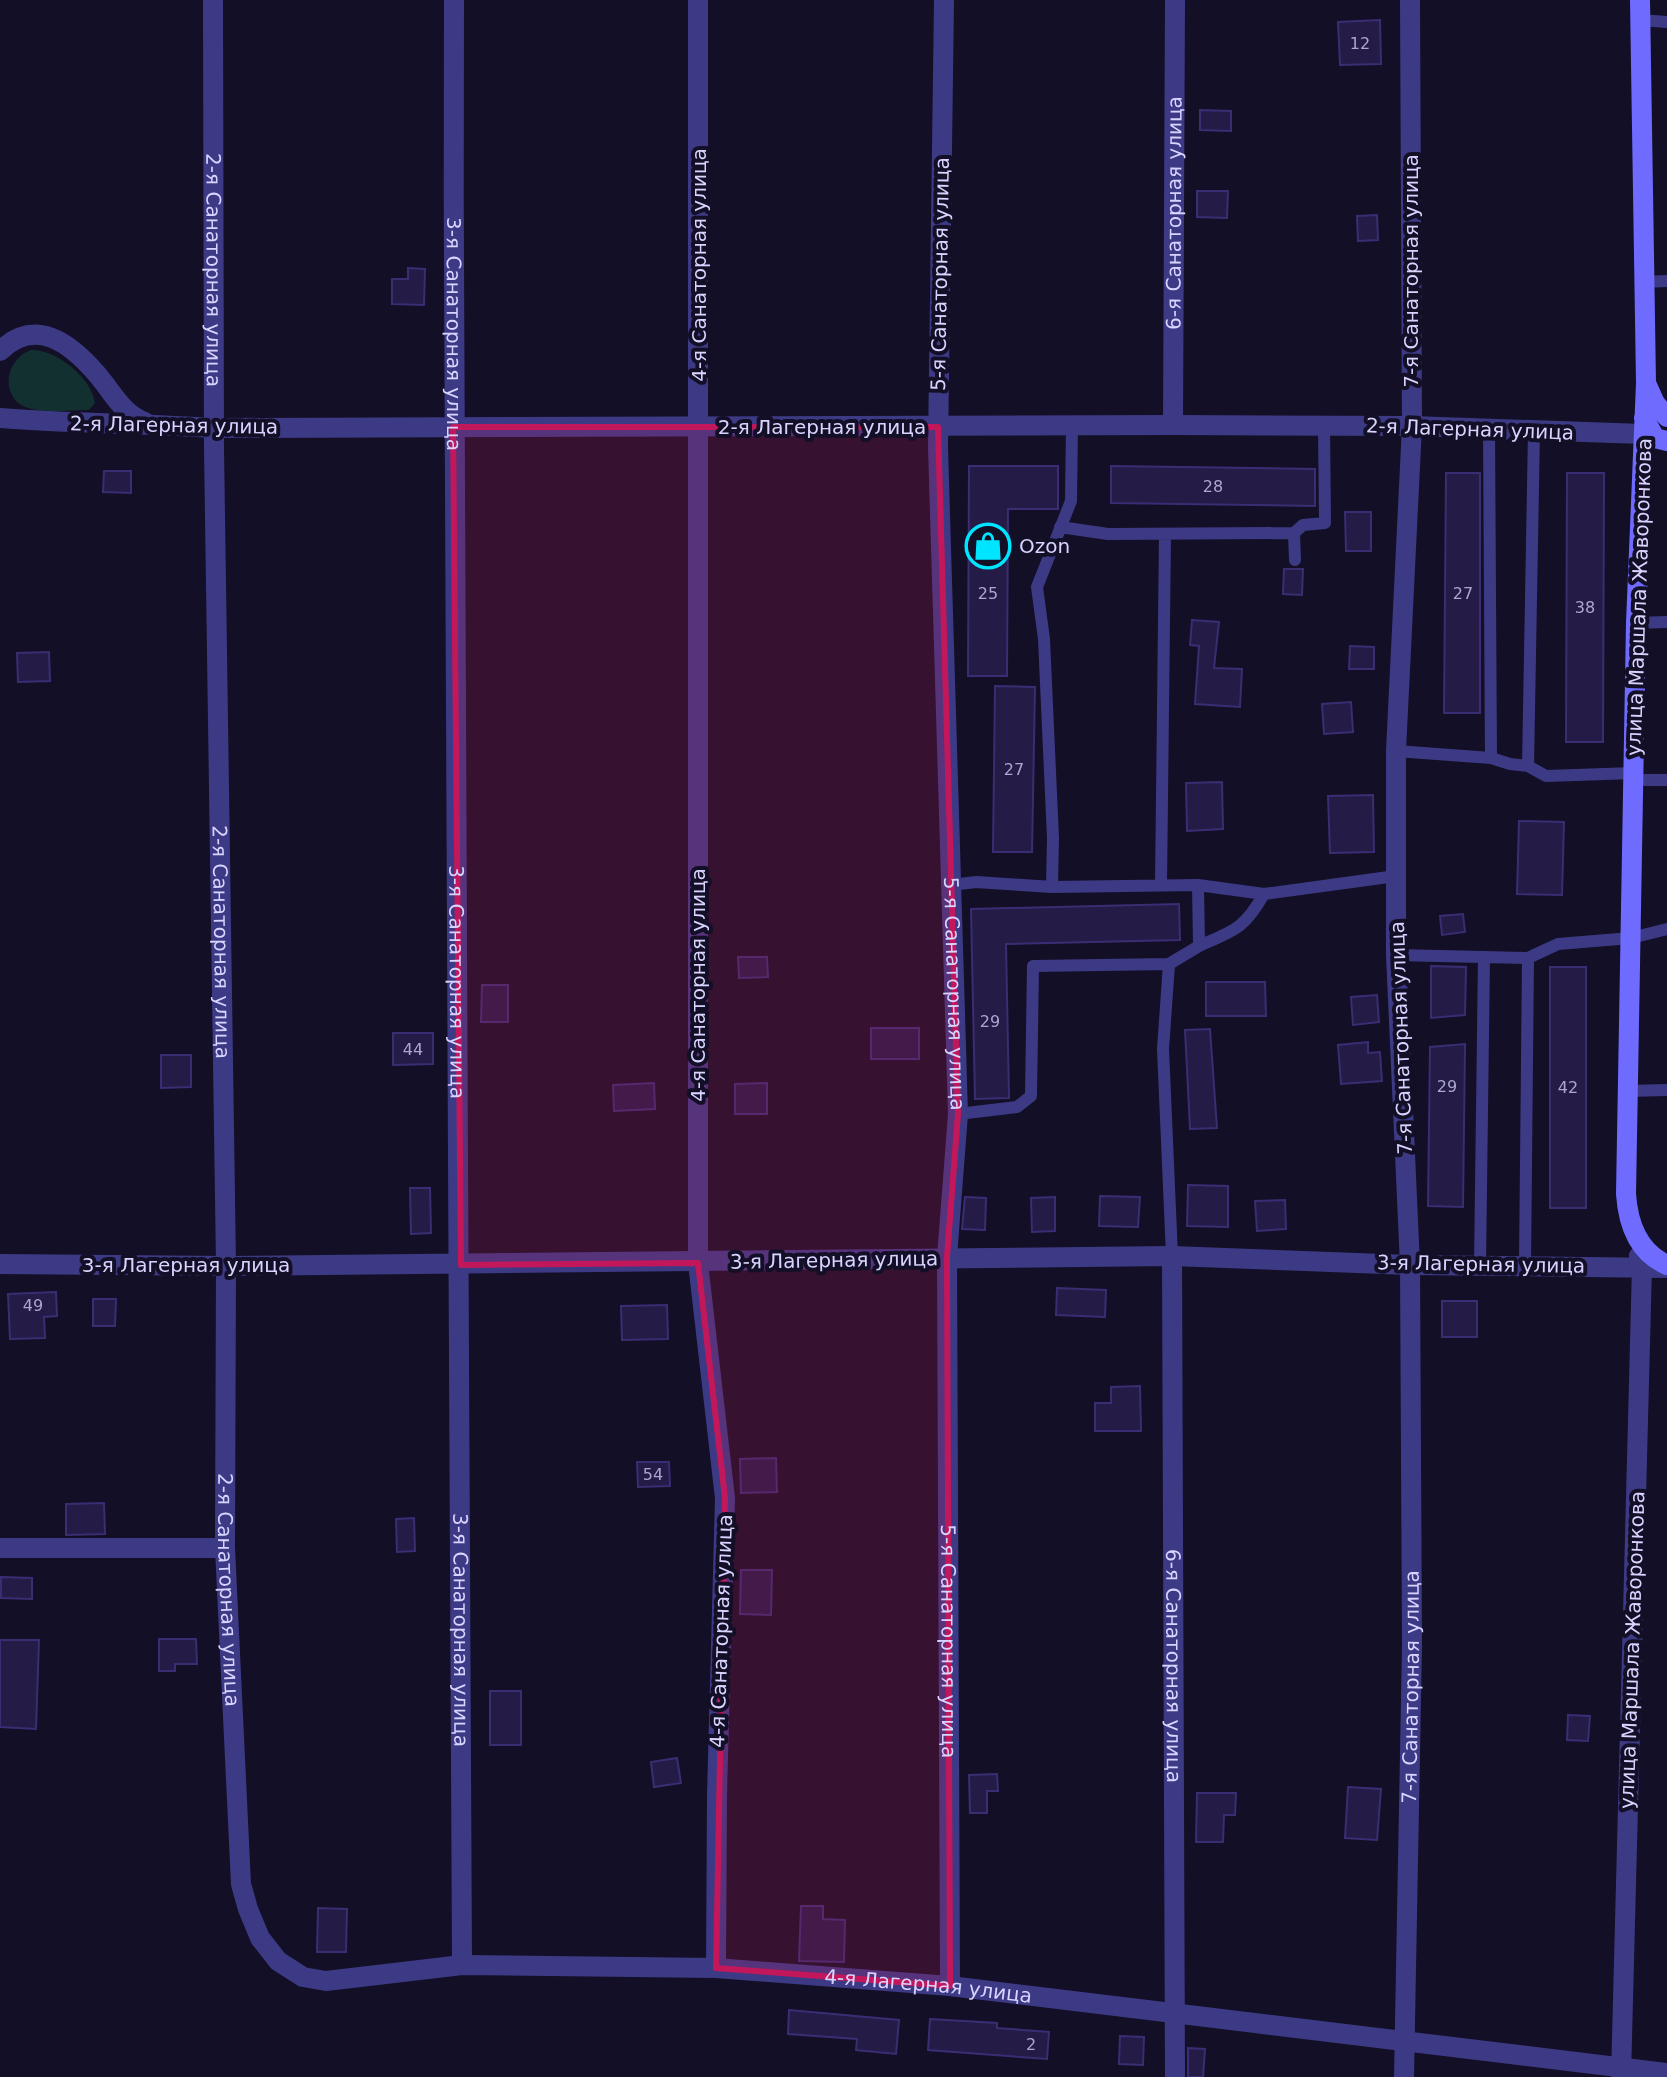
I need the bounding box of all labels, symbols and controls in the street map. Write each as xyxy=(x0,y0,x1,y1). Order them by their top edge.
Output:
house number: 12 xyxy=(1350,34,1370,53)
street label: 6-я Санаторная улица xyxy=(1161,96,1187,330)
street label: 4-я Санаторная улица xyxy=(687,148,711,382)
street label: 2-я Санаторная улица xyxy=(201,153,226,387)
street label: 7-я Санаторная улица xyxy=(1399,154,1423,388)
street label: 5-я Санаторная улица xyxy=(926,157,954,391)
street label: 3-я Санаторная улица xyxy=(442,217,466,451)
street label: 2-я Лагерная улица xyxy=(70,411,278,439)
street label: 2-я Лагерная улица xyxy=(1365,413,1575,445)
street label: 2-я Лагерная улица xyxy=(718,415,926,439)
street label: улица Маршала Жаворонкова xyxy=(1621,438,1657,756)
house number: 28 xyxy=(1203,477,1223,496)
shop icon: Ozon xyxy=(964,522,1012,570)
place label: Ozon xyxy=(1019,534,1070,558)
house number: 25 xyxy=(978,584,998,603)
house number: 27 xyxy=(1453,584,1473,603)
house number: 38 xyxy=(1575,598,1595,617)
house number: 27 xyxy=(1004,760,1024,779)
street label: 2-я Санаторная улица xyxy=(208,825,235,1059)
street label: 3-я Санаторная улица xyxy=(444,865,470,1099)
street label: 4-я Санаторная улица xyxy=(686,868,710,1102)
street label: 5-я Санаторная улица xyxy=(939,877,970,1111)
street label: 7-я Санаторная улица xyxy=(1385,921,1417,1155)
house number: 29 xyxy=(980,1012,1000,1031)
house number: 44 xyxy=(403,1040,423,1059)
house number: 29 xyxy=(1437,1077,1457,1096)
house number: 42 xyxy=(1558,1078,1578,1097)
street label: 3-я Лагерная улица xyxy=(730,1246,938,1274)
street label: 3-я Лагерная улица xyxy=(1377,1250,1585,1278)
street label: 3-я Лагерная улица xyxy=(82,1253,290,1277)
house number: 49 xyxy=(23,1296,43,1315)
house number: 54 xyxy=(643,1465,663,1484)
street label: 2-я Санаторная улица xyxy=(213,1473,245,1707)
street label: улица Маршала Жаворонкова xyxy=(1614,1491,1650,1809)
street label: 3-я Санаторная улица xyxy=(448,1513,473,1747)
street label: 4-я Санаторная улица xyxy=(705,1514,737,1748)
street label: 5-я Санаторная улица xyxy=(936,1524,961,1758)
street label: 6-я Санаторная улица xyxy=(1161,1549,1186,1783)
street label: 7-я Санаторная улица xyxy=(1397,1570,1424,1804)
street label: 4-я Лагерная улица xyxy=(824,1964,1033,2008)
house number: 2 xyxy=(1026,2035,1036,2054)

